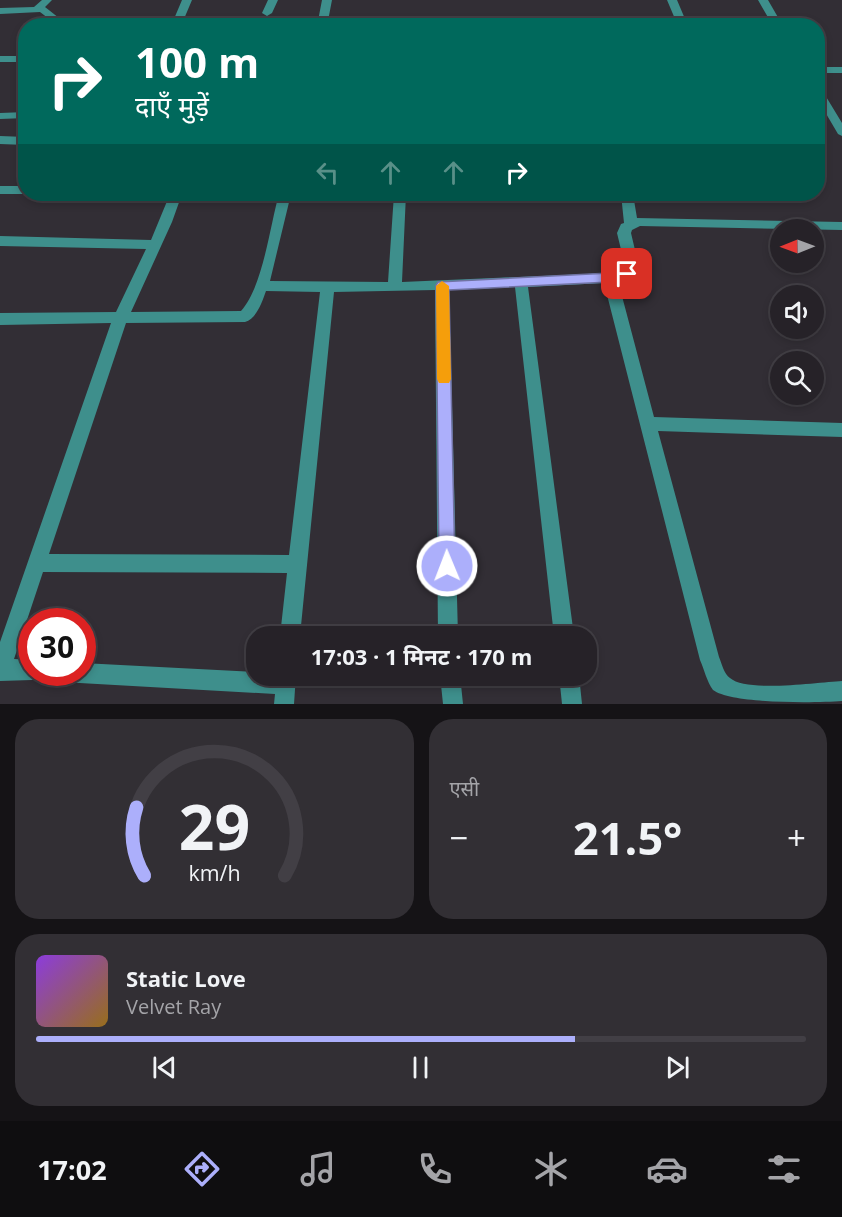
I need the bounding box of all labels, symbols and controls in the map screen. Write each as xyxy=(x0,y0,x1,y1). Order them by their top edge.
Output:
text: 100 m xyxy=(135,33,259,90)
icon: right xyxy=(36,42,114,120)
text: दाएँ मुड़ें xyxy=(135,87,209,124)
icon: left xyxy=(311,156,344,189)
icon: ahead xyxy=(374,156,407,189)
icon: ahead xyxy=(437,156,470,189)
icon: right xyxy=(500,156,533,189)
north arrow xyxy=(770,219,824,273)
map controls xyxy=(770,219,824,405)
pin xyxy=(601,248,652,299)
icon: arrive xyxy=(610,257,643,290)
button: sound xyxy=(770,285,824,339)
button: search xyxy=(770,351,824,405)
position arrow xyxy=(415,534,479,598)
speed limit sign: 30 xyxy=(18,608,96,686)
text: 17:03 · 1 मिनट · 170 m xyxy=(311,641,532,671)
text: एसी xyxy=(450,775,479,802)
text: 29 xyxy=(179,783,250,868)
text: 21.5° xyxy=(573,807,682,868)
text: − xyxy=(450,815,468,860)
text: + xyxy=(787,815,806,860)
text: km/h xyxy=(188,858,240,887)
text: Static Love xyxy=(126,963,246,993)
text: Velvet Ray xyxy=(126,993,221,1020)
icon: previous xyxy=(148,1051,181,1084)
icon: pause xyxy=(404,1051,437,1084)
icon: next xyxy=(661,1051,694,1084)
icon: directions xyxy=(181,1148,223,1190)
icon: music xyxy=(297,1148,339,1190)
icon: phone xyxy=(414,1148,456,1190)
icon: climate xyxy=(530,1148,572,1190)
icon: car xyxy=(646,1148,688,1190)
icon: filters xyxy=(763,1148,805,1190)
text: 17:02 xyxy=(37,1151,107,1188)

